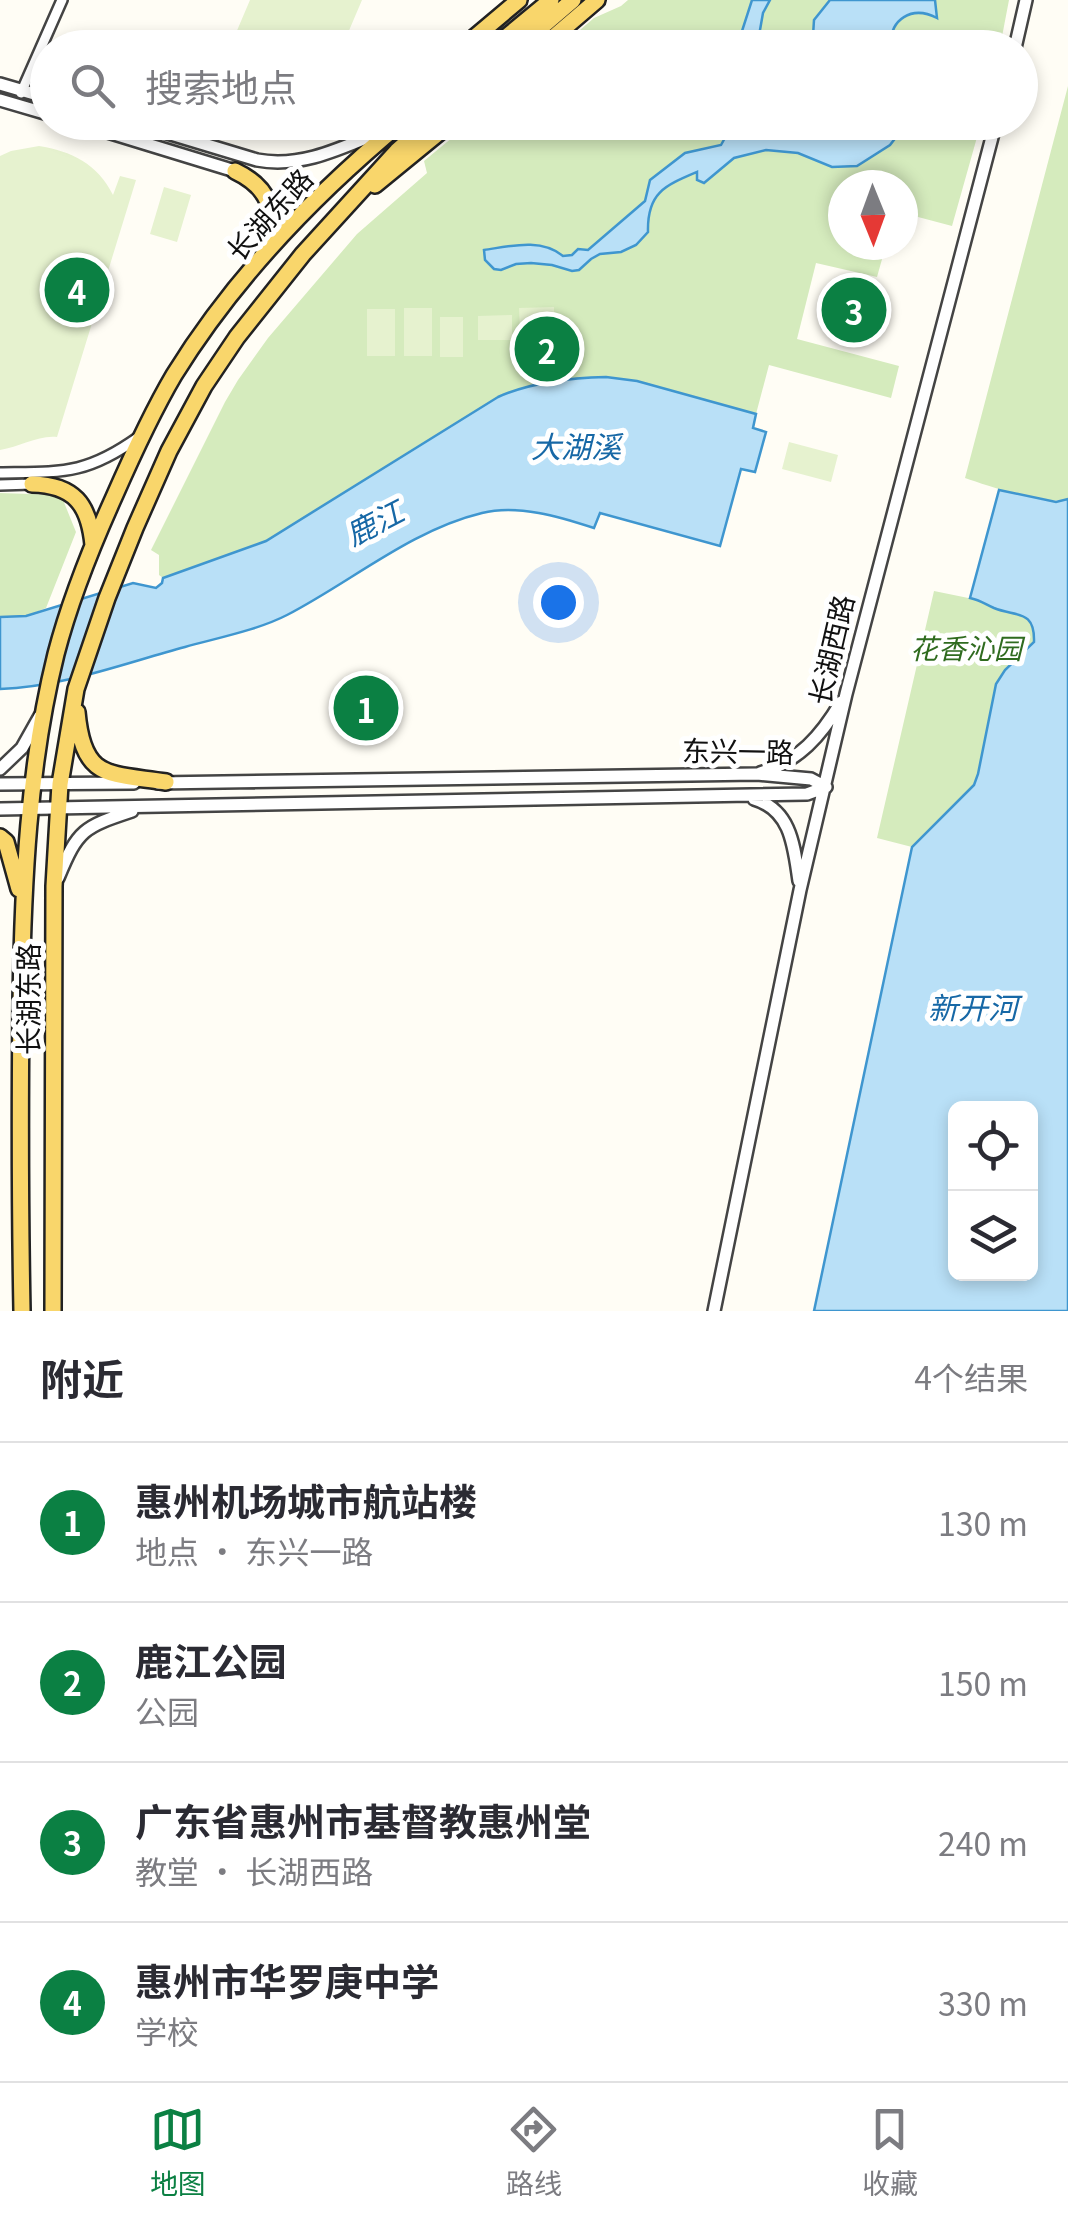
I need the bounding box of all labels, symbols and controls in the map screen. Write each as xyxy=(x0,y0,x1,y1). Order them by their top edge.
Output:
search box xyxy=(30,30,1038,140)
icon: search xyxy=(65,58,120,113)
text: 搜索地点 xyxy=(145,58,297,113)
street label: 长湖东路 xyxy=(216,159,321,269)
north arrow xyxy=(828,170,918,260)
pin: 4 xyxy=(44,252,110,328)
pin: 3 xyxy=(822,272,886,348)
pin: 2 xyxy=(514,312,580,386)
water label: 大湖溪 xyxy=(531,423,624,467)
water label: 鹿江 xyxy=(337,487,413,555)
your location xyxy=(533,577,584,628)
street label: 长湖西路 xyxy=(798,590,862,709)
park label: 花香沁园 xyxy=(910,627,1026,667)
pin: 1 xyxy=(334,670,398,746)
street label: 东兴一路 xyxy=(682,729,794,771)
street label: 长湖东路 xyxy=(7,943,47,1055)
water label: 新开河 xyxy=(928,984,1023,1028)
map controls xyxy=(948,1101,1038,1281)
button: locate xyxy=(948,1101,1038,1191)
button: layers xyxy=(948,1191,1038,1281)
text: 附近 xyxy=(40,1346,124,1407)
text: 4个结果 xyxy=(914,1353,1028,1399)
text: 惠州机场城市航站楼 xyxy=(135,1472,477,1527)
text: 1 xyxy=(63,1499,82,1545)
text: 130 m xyxy=(938,1499,1028,1545)
text: 地点 · 东兴一路 xyxy=(135,1527,373,1573)
text: 鹿江公园 xyxy=(135,1632,287,1687)
text: 2 xyxy=(63,1659,82,1705)
text: 150 m xyxy=(938,1659,1028,1705)
text: 公园 xyxy=(135,1687,199,1733)
text: 广东省惠州市基督教惠州堂 xyxy=(135,1792,591,1847)
text: 3 xyxy=(63,1819,82,1865)
text: 240 m xyxy=(938,1819,1028,1865)
text: 教堂 · 长湖西路 xyxy=(135,1847,373,1893)
text: 惠州市华罗庚中学 xyxy=(135,1952,439,2007)
text: 4 xyxy=(63,1979,82,2025)
text: 330 m xyxy=(938,1979,1028,2025)
text: 学校 xyxy=(135,2007,199,2053)
tab: 地图 xyxy=(150,2102,206,2202)
tab: 路线 xyxy=(506,2102,562,2202)
tab: 收藏 xyxy=(862,2102,918,2202)

